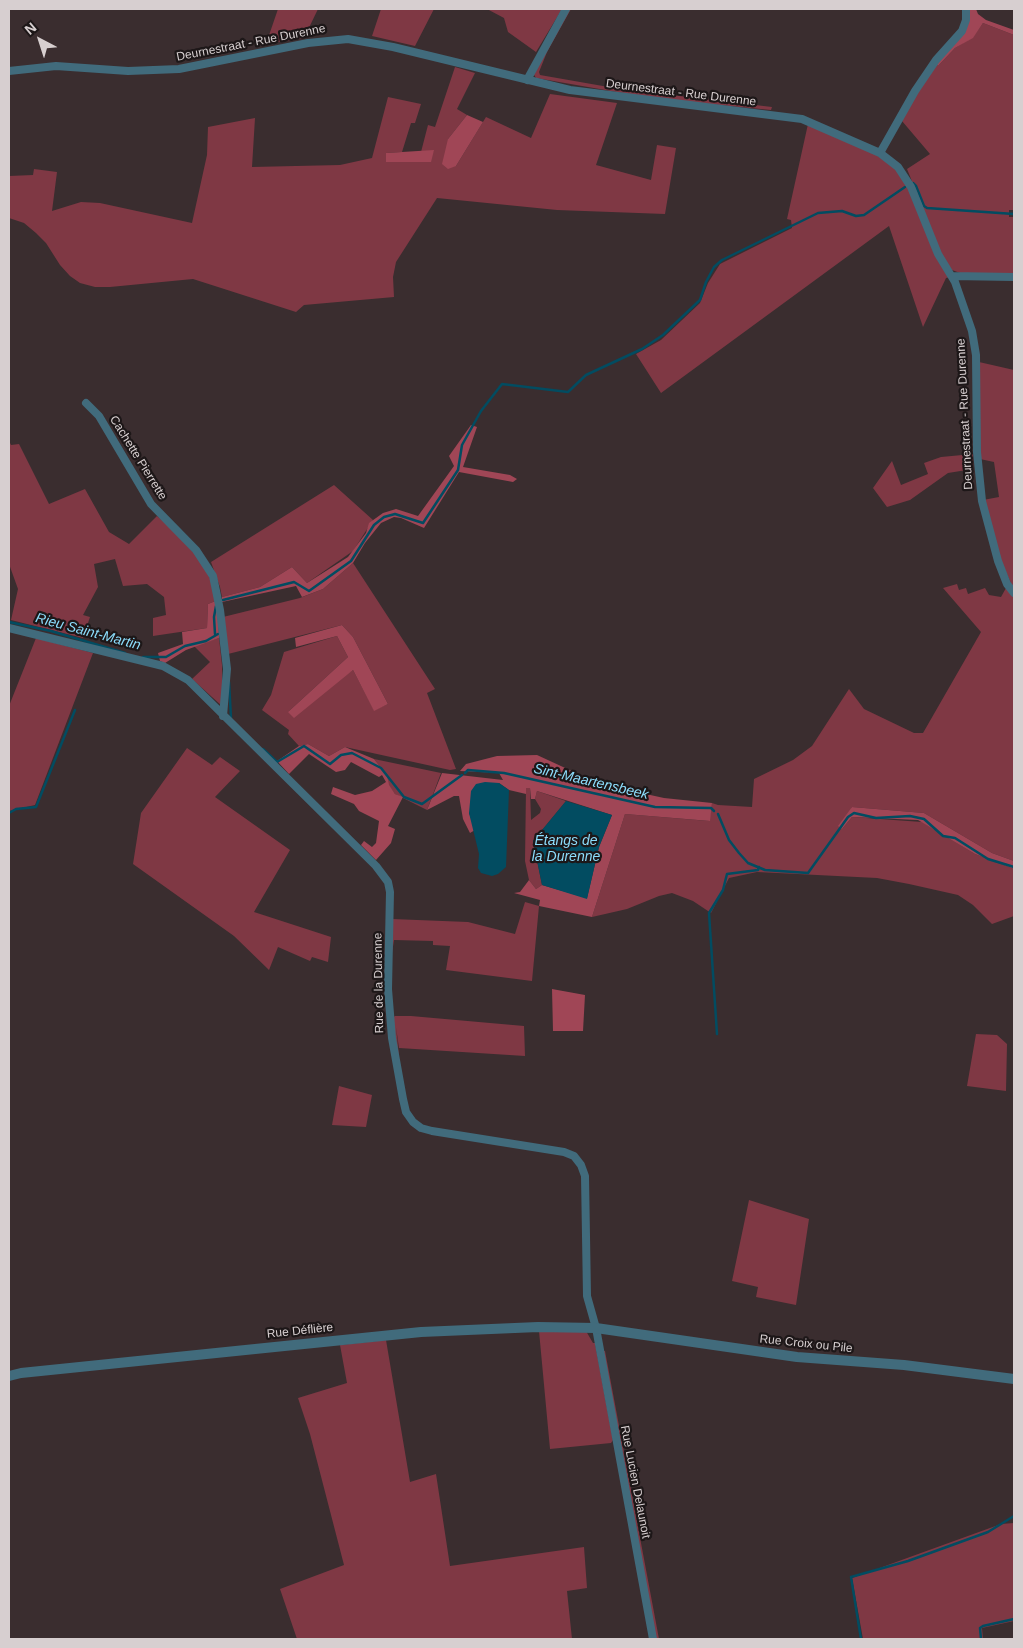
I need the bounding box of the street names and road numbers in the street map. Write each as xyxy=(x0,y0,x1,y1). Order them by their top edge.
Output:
street label: Deurnestraat - Rue Durenne xyxy=(175,21,327,65)
street label: Deurnestraat - Rue Durenne xyxy=(605,77,757,109)
street label: Deurnestraat - Rue Durenne xyxy=(954,338,976,490)
street label: Cachette Pierrette xyxy=(106,413,170,503)
street label: Rue de la Durenne xyxy=(371,933,387,1033)
street label: Rue Déflière xyxy=(266,1320,334,1342)
street label: Rue Croix ou Pile xyxy=(759,1332,853,1356)
street label: Rue Lucien Delaunoit xyxy=(617,1424,653,1540)

